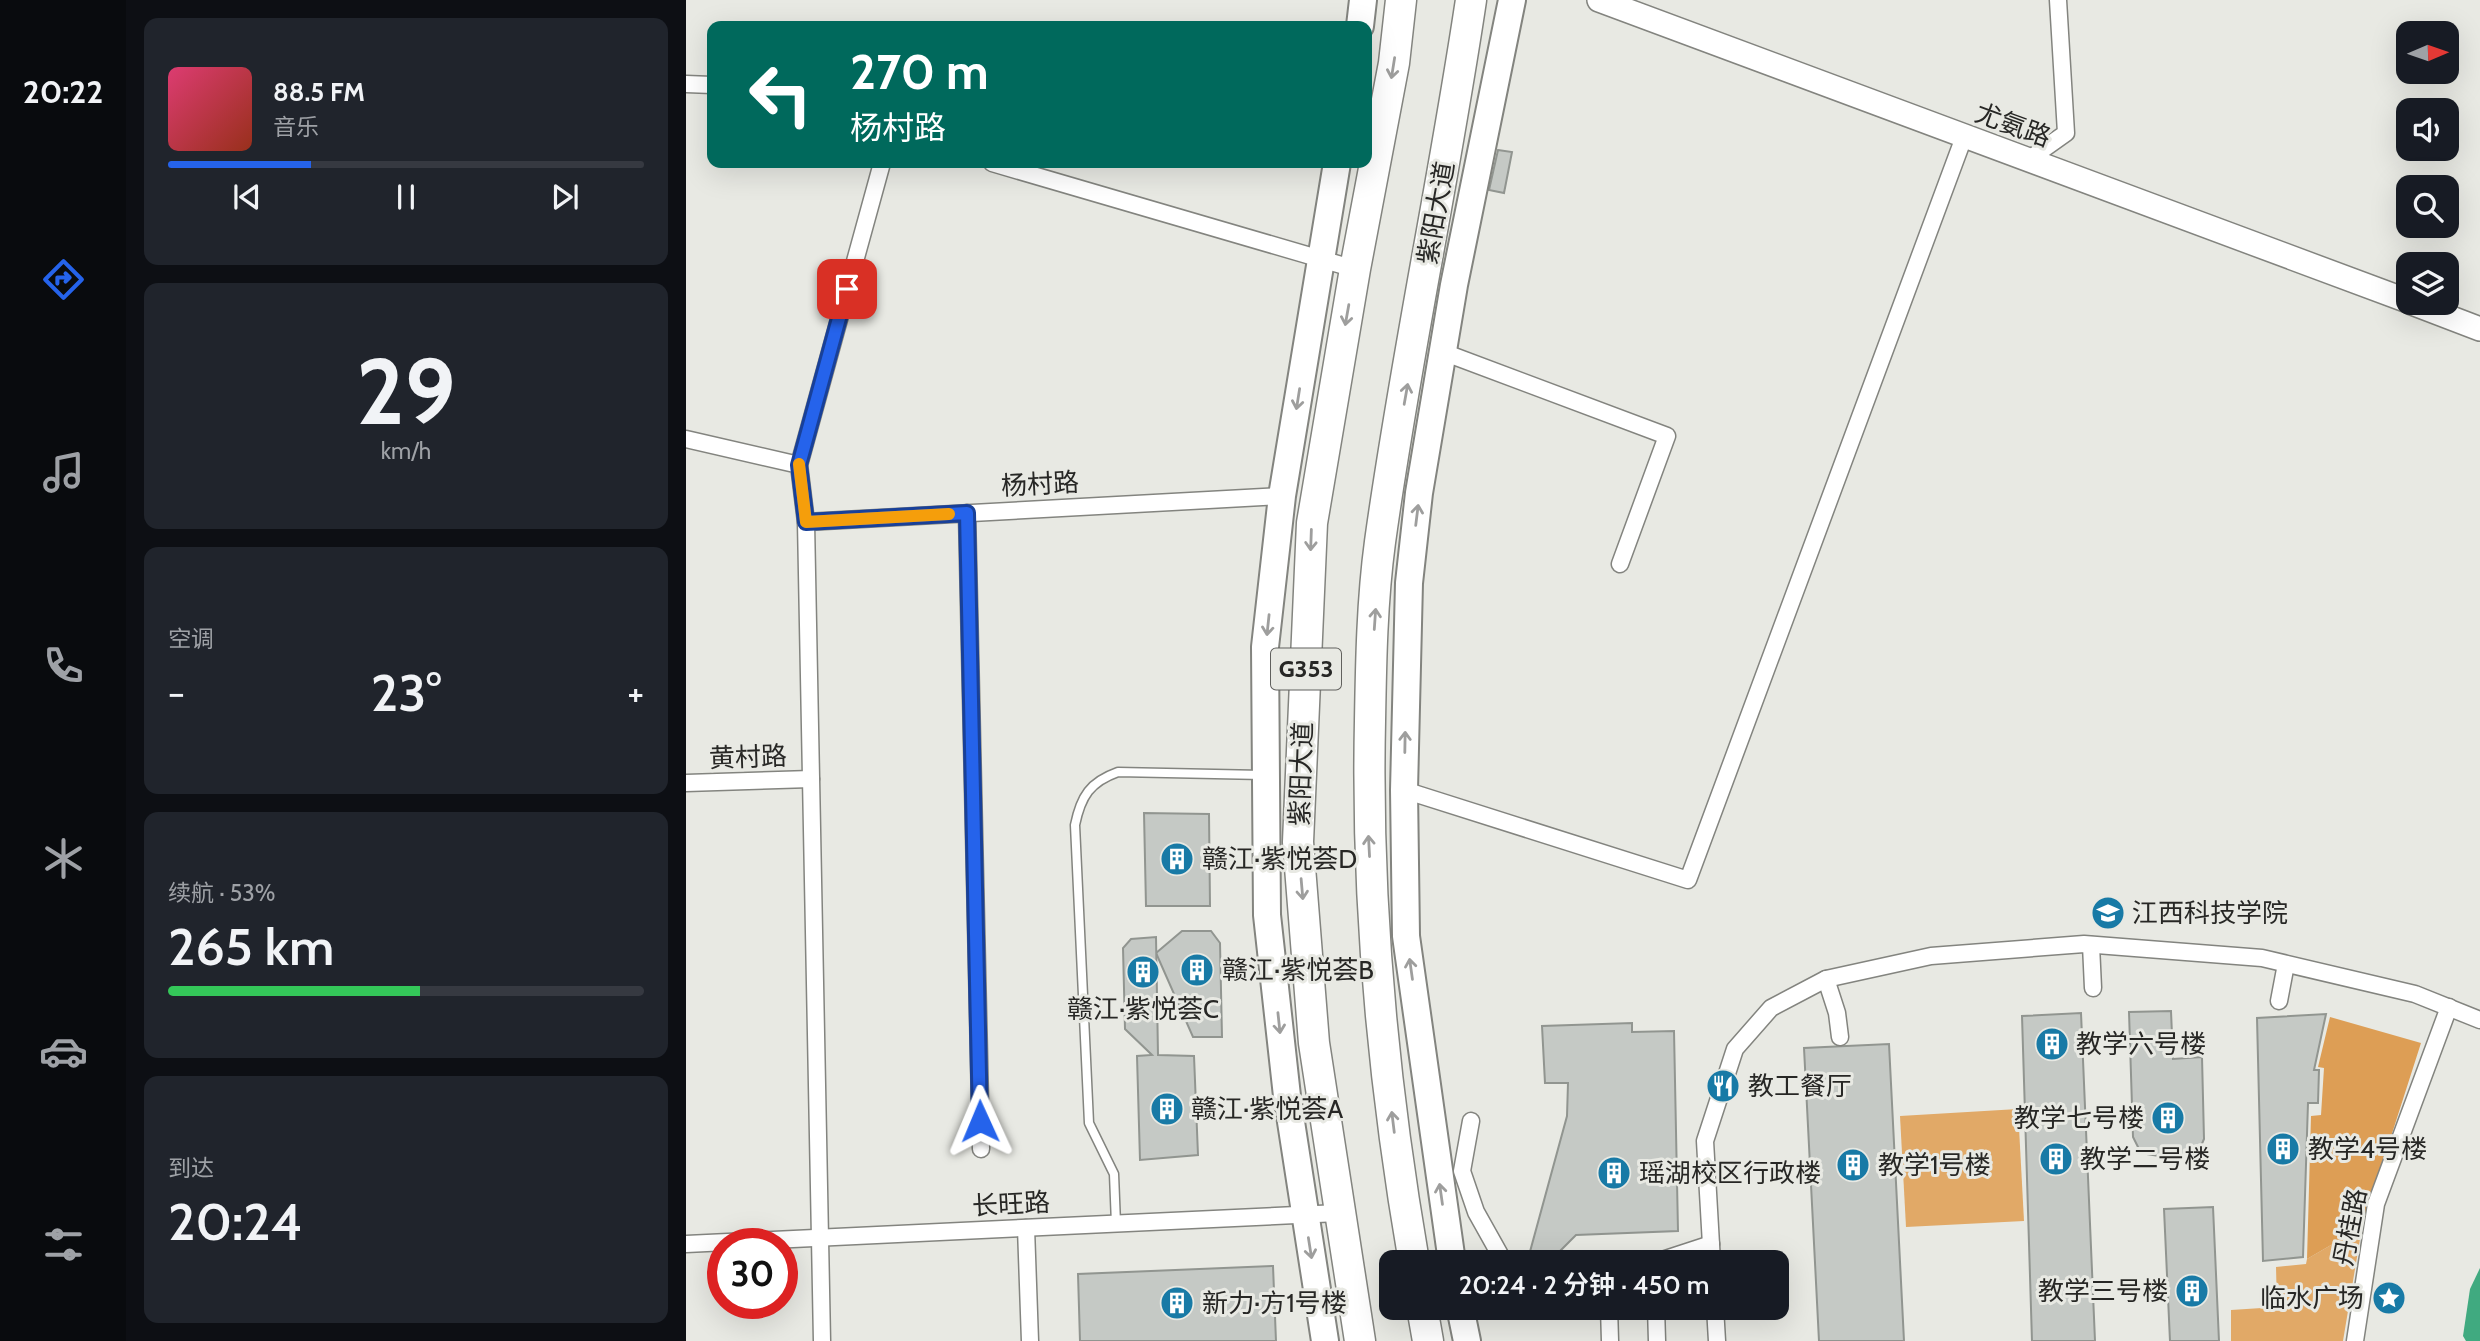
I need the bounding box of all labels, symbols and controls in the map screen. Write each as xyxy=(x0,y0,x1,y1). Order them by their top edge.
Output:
north arrow xyxy=(2396,21,2459,84)
map controls xyxy=(2396,21,2459,315)
text: 270 m xyxy=(850,42,989,101)
icon: left xyxy=(735,49,826,140)
one-way arrow xyxy=(1386,56,1399,79)
text: 20:22 xyxy=(23,72,103,111)
text: 88.5 FM xyxy=(273,76,365,108)
street label: 尤氨路 xyxy=(1971,97,2055,153)
button: sound xyxy=(2396,98,2459,161)
text: 杨村路 xyxy=(850,108,946,147)
text: 音乐 xyxy=(273,113,319,141)
street label: 紫阳大道 xyxy=(1411,159,1461,267)
button: search xyxy=(2396,175,2459,238)
icon: previous xyxy=(228,178,266,216)
icon: pause xyxy=(387,178,425,216)
icon: next xyxy=(546,178,584,216)
button: layers xyxy=(2396,252,2459,315)
icon: directions xyxy=(39,255,88,304)
pin xyxy=(817,259,877,319)
icon: arrive xyxy=(828,270,866,308)
one-way arrow xyxy=(1340,303,1353,326)
text: 29 xyxy=(356,336,456,447)
one-way arrow xyxy=(1399,383,1413,406)
one-way arrow xyxy=(1291,387,1304,410)
text: km/h xyxy=(381,437,431,465)
icon: music xyxy=(39,448,88,497)
street label: 杨村路 xyxy=(1000,466,1080,502)
one-way arrow xyxy=(1410,504,1423,527)
one-way arrow xyxy=(1304,528,1317,551)
one-way arrow xyxy=(1369,608,1382,631)
one-way arrow xyxy=(1261,613,1274,636)
text: 空调 xyxy=(168,625,214,653)
icon: phone xyxy=(39,641,88,690)
road number: G353 xyxy=(1271,648,1341,690)
text: 23° xyxy=(371,661,441,724)
text: − xyxy=(168,669,185,716)
text: + xyxy=(627,669,644,716)
street label: 紫阳大道 xyxy=(1283,721,1319,827)
one-way arrow xyxy=(1399,730,1412,753)
street label: 黄村路 xyxy=(708,740,788,774)
icon: climate xyxy=(39,834,88,883)
one-way arrow xyxy=(1363,835,1376,858)
building icon: 赣江·紫悦荟D xyxy=(1158,840,1196,878)
place label: 赣江·紫悦荟D xyxy=(1202,843,1357,875)
one-way arrow xyxy=(1296,878,1309,900)
text: 续航 · 53% xyxy=(168,879,275,907)
school or university icon: 江西科技学院 xyxy=(2089,894,2127,932)
place label: 江西科技学院 xyxy=(2132,897,2288,929)
text: 265 km xyxy=(168,915,334,978)
building icon: 赣江·紫悦荟B xyxy=(1178,951,1216,989)
building icon: 赣江·紫悦荟C xyxy=(1124,953,1162,991)
place label: 赣江·紫悦荟B xyxy=(1222,954,1374,986)
one-way arrow xyxy=(1404,958,1417,981)
place label: 赣江·紫悦荟C xyxy=(1067,993,1219,1025)
one-way arrow xyxy=(1272,1011,1285,1034)
building icon: 教学六号楼 xyxy=(2033,1025,2071,1063)
icon: car xyxy=(39,1027,88,1076)
place label: 教学六号楼 xyxy=(2076,1028,2206,1060)
restaurant icon: 教工餐厅 xyxy=(1704,1067,1742,1105)
place label: 教工餐厅 xyxy=(1748,1070,1852,1102)
position arrow xyxy=(943,1084,1017,1158)
building icon: 赣江·紫悦荟A xyxy=(1148,1090,1186,1128)
place label: 赣江·紫悦荟A xyxy=(1191,1093,1343,1125)
building icon: 教学七号楼 xyxy=(2149,1099,2187,1137)
place label: 教学七号楼 xyxy=(2014,1102,2144,1134)
one-way arrow xyxy=(1387,1111,1400,1133)
building icon: 教学4号楼 xyxy=(2264,1130,2302,1168)
place label: 教学4号楼 xyxy=(2308,1133,2427,1165)
building icon: 教学二号楼 xyxy=(2037,1140,2075,1178)
place label: 教学二号楼 xyxy=(2080,1143,2210,1175)
building icon: 教学1号楼 xyxy=(1834,1146,1872,1184)
place label: 教学1号楼 xyxy=(1878,1149,1990,1181)
text: 到达 xyxy=(168,1154,214,1182)
building icon: 瑶湖校区行政楼 xyxy=(1595,1154,1633,1192)
place label: 瑶湖校区行政楼 xyxy=(1639,1157,1821,1189)
one-way arrow xyxy=(1435,1183,1448,1206)
street label: 长旺路 xyxy=(971,1186,1051,1222)
street label: 丹桂路 xyxy=(2327,1186,2373,1268)
text: 20:24 xyxy=(168,1190,302,1253)
icon: filters xyxy=(39,1220,88,1269)
speed limit sign: 30 xyxy=(707,1228,798,1319)
one-way arrow xyxy=(1304,1236,1317,1259)
text: 20:24 · 2 分钟 · 450 m xyxy=(1459,1269,1709,1301)
building icon: 教学三号楼 xyxy=(2173,1272,2211,1310)
place label: 教学三号楼 xyxy=(2038,1275,2168,1307)
place icon: 临水广场 xyxy=(2370,1279,2408,1317)
place label: 临水广场 xyxy=(2260,1282,2364,1314)
building icon: 新力·方1号楼 xyxy=(1158,1284,1196,1322)
place label: 新力·方1号楼 xyxy=(1202,1287,1347,1319)

